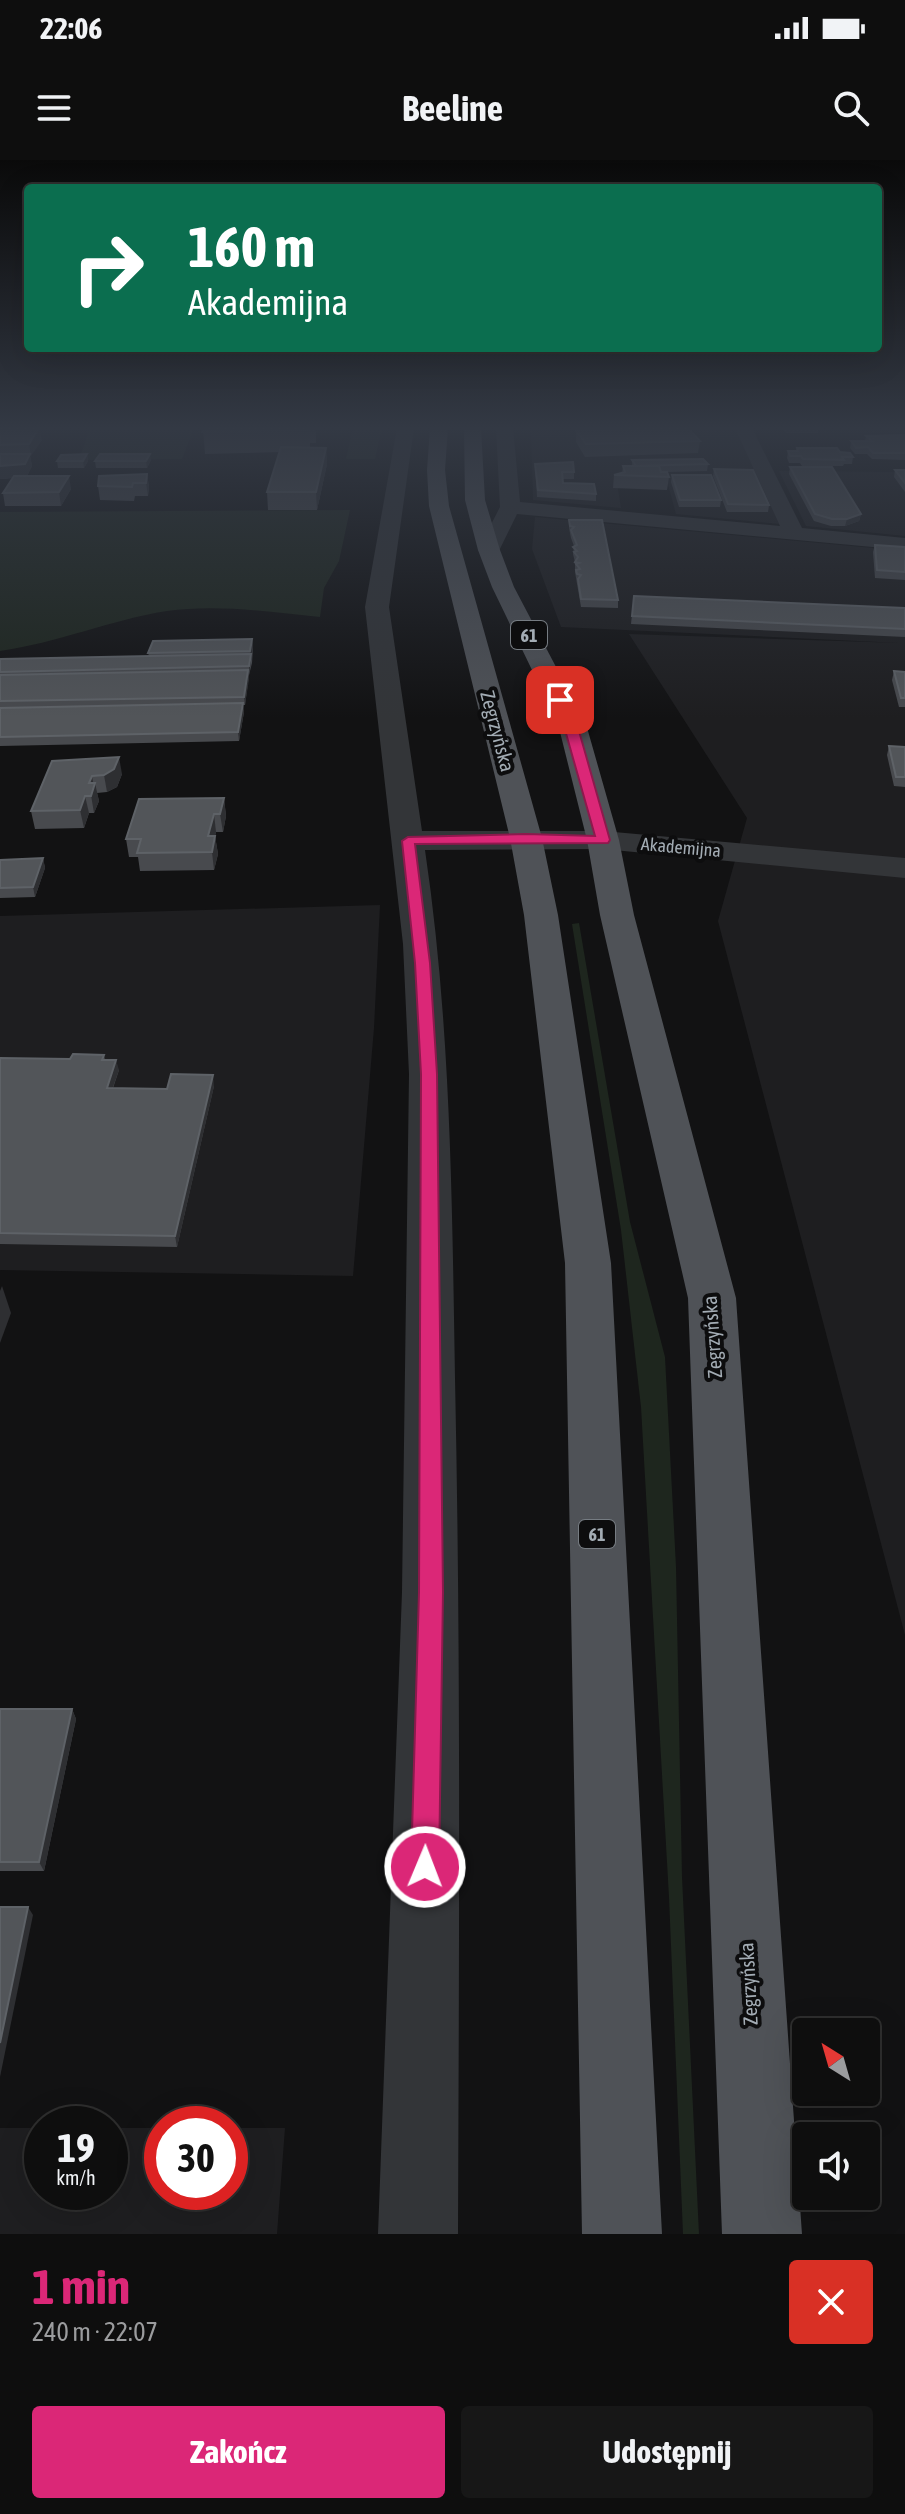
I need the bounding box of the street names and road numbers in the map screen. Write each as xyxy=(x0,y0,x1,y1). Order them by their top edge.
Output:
road number: 61 xyxy=(511,621,547,649)
street label: Zegrzyńska xyxy=(476,688,520,774)
street label: Akademijna xyxy=(640,833,722,861)
street label: Zegrzyńska xyxy=(698,1295,726,1379)
road number: 61 xyxy=(579,1520,615,1548)
street label: Zegrzyńska xyxy=(734,1942,762,2026)

